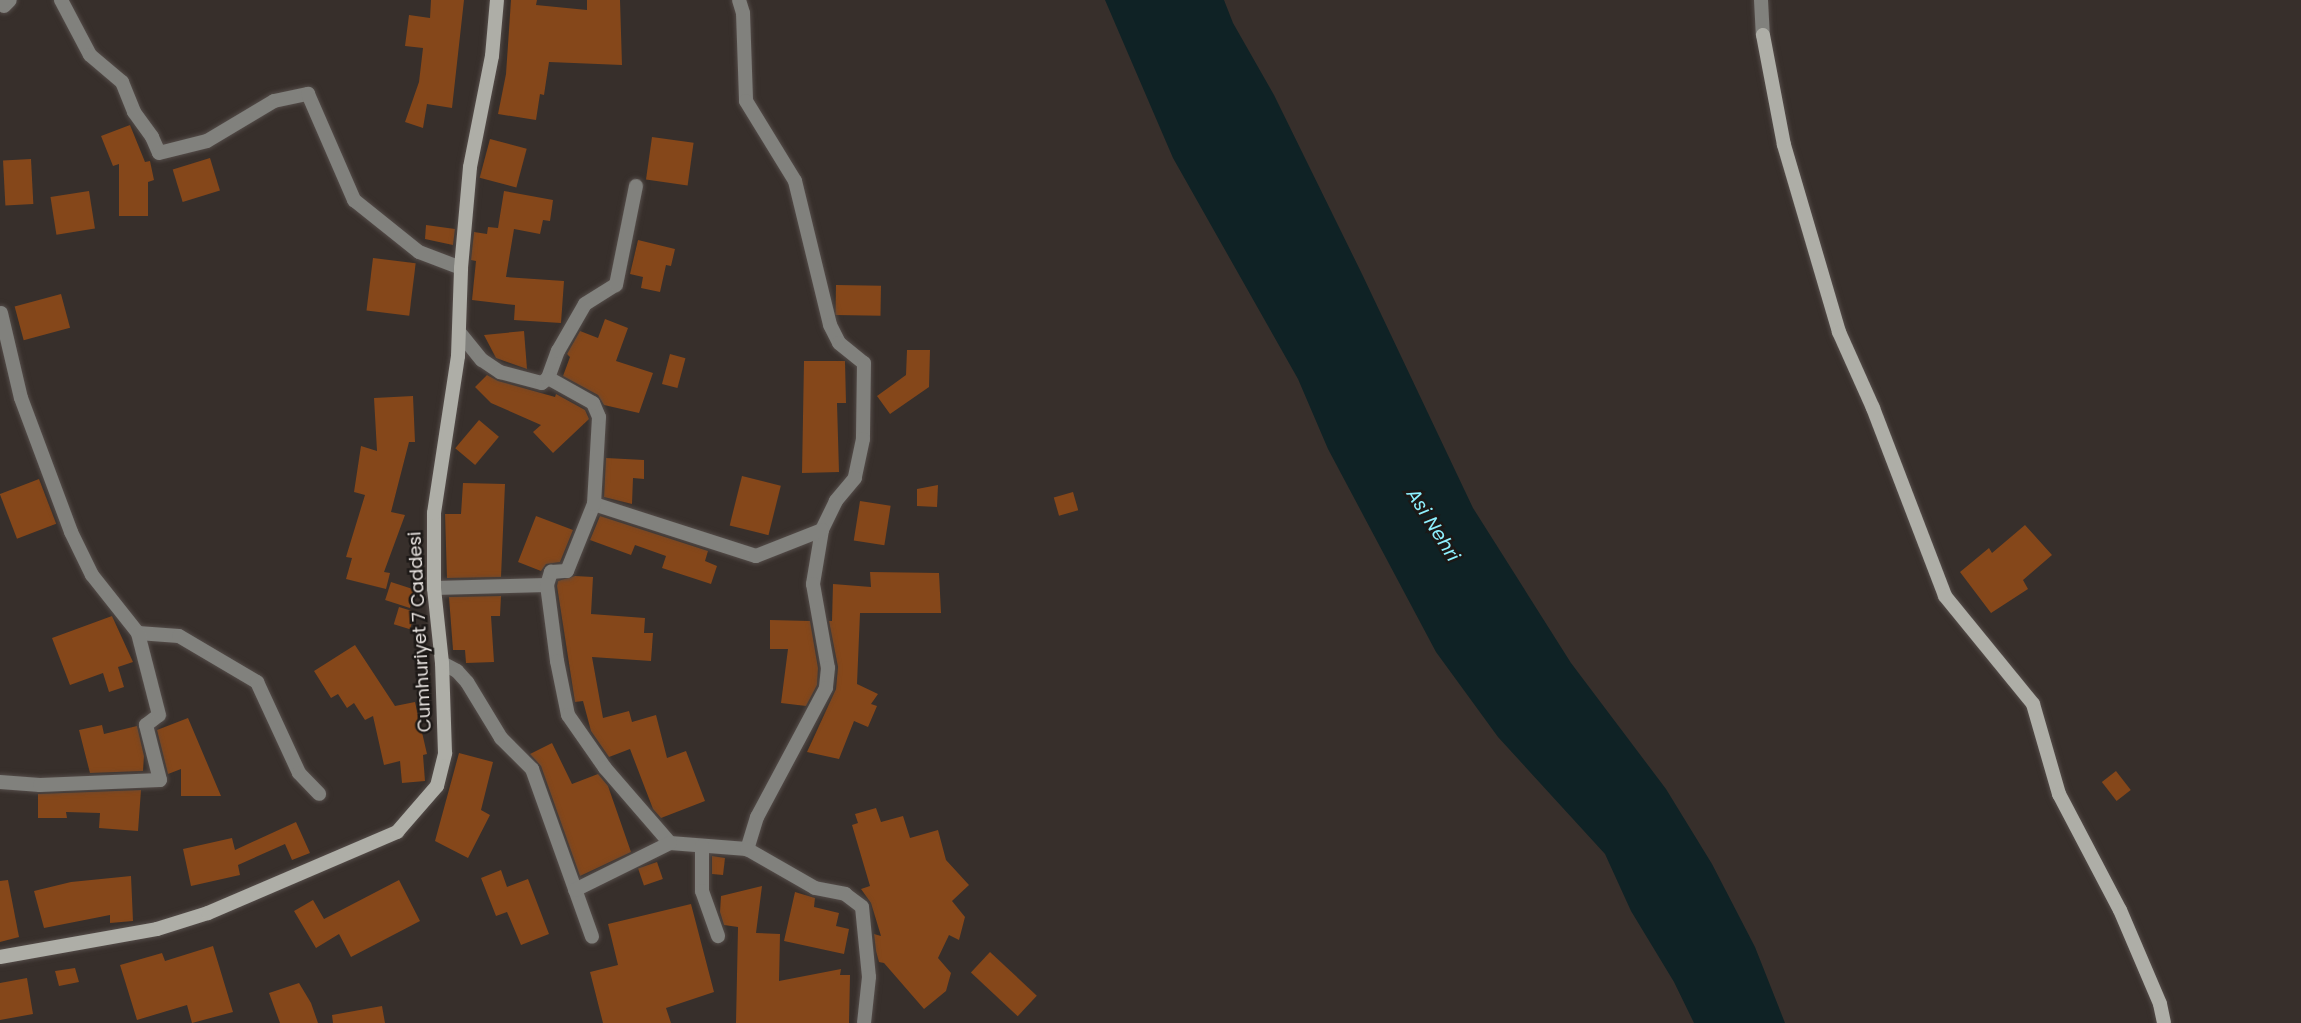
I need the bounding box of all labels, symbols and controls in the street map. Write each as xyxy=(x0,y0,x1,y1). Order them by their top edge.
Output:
water label: Asi Nehri xyxy=(1402,484,1464,566)
street label: Cumhuriyet 7 Caddesi xyxy=(404,531,436,733)

